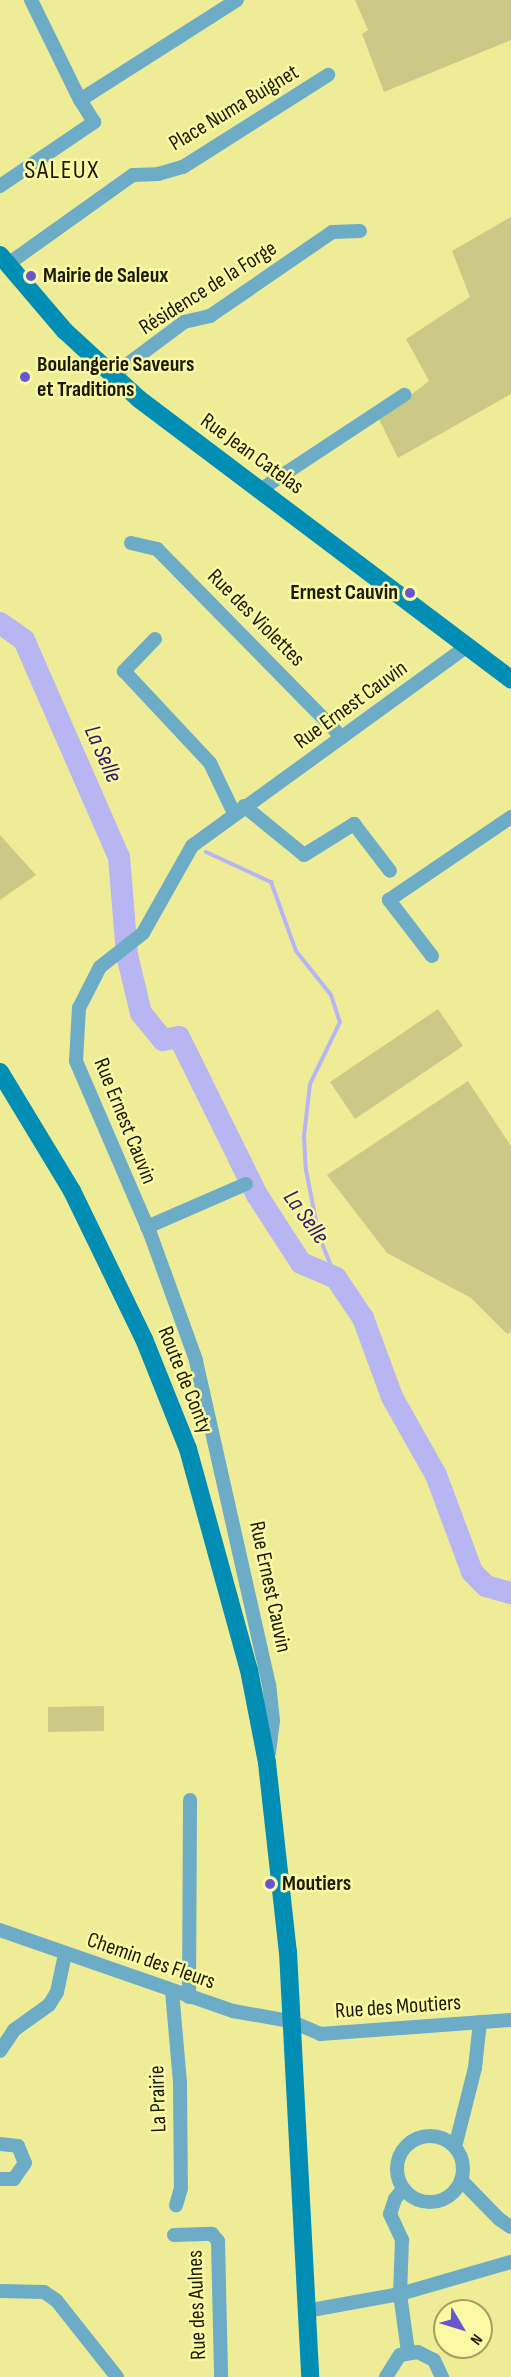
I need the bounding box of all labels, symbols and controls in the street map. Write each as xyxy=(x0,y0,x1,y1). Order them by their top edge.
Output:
street label: Place Numa Buignet xyxy=(165,59,303,157)
district label: SALEUX xyxy=(24,155,100,187)
street label: Résidence de la Forge xyxy=(134,235,282,341)
place label: Mairie de Saleux xyxy=(43,263,168,289)
marker: Mairie de Saleux xyxy=(24,269,38,283)
place label: Boulangerie Saveurs et Traditions xyxy=(37,351,194,402)
marker: Boulangerie Saveurs et Traditions xyxy=(18,370,32,384)
street label: Rue Jean Catelas xyxy=(195,408,309,500)
street label: Rue des Violettes xyxy=(202,564,310,672)
place label: Ernest Cauvin xyxy=(290,580,398,606)
marker: Ernest Cauvin xyxy=(403,586,417,600)
street label: Rue Ernest Cauvin xyxy=(289,655,413,755)
water label: La Selle xyxy=(78,721,128,787)
street label: Rue Ernest Cauvin xyxy=(88,1054,162,1188)
water label: La Selle xyxy=(277,1184,335,1250)
street label: Route de Conty xyxy=(152,1323,218,1437)
street label: Rue Ernest Cauvin xyxy=(243,1519,297,1655)
place label: Moutiers xyxy=(282,1871,351,1897)
marker: Moutiers xyxy=(263,1877,277,1891)
street label: Chemin des Fleurs xyxy=(83,1927,219,1995)
street label: Rue des Moutiers xyxy=(334,1989,462,2025)
street label: La Prairie xyxy=(144,2065,172,2133)
street label: Rue des Aulnes xyxy=(182,2250,212,2360)
north arrow xyxy=(433,2299,493,2359)
text: N xyxy=(466,2330,486,2348)

